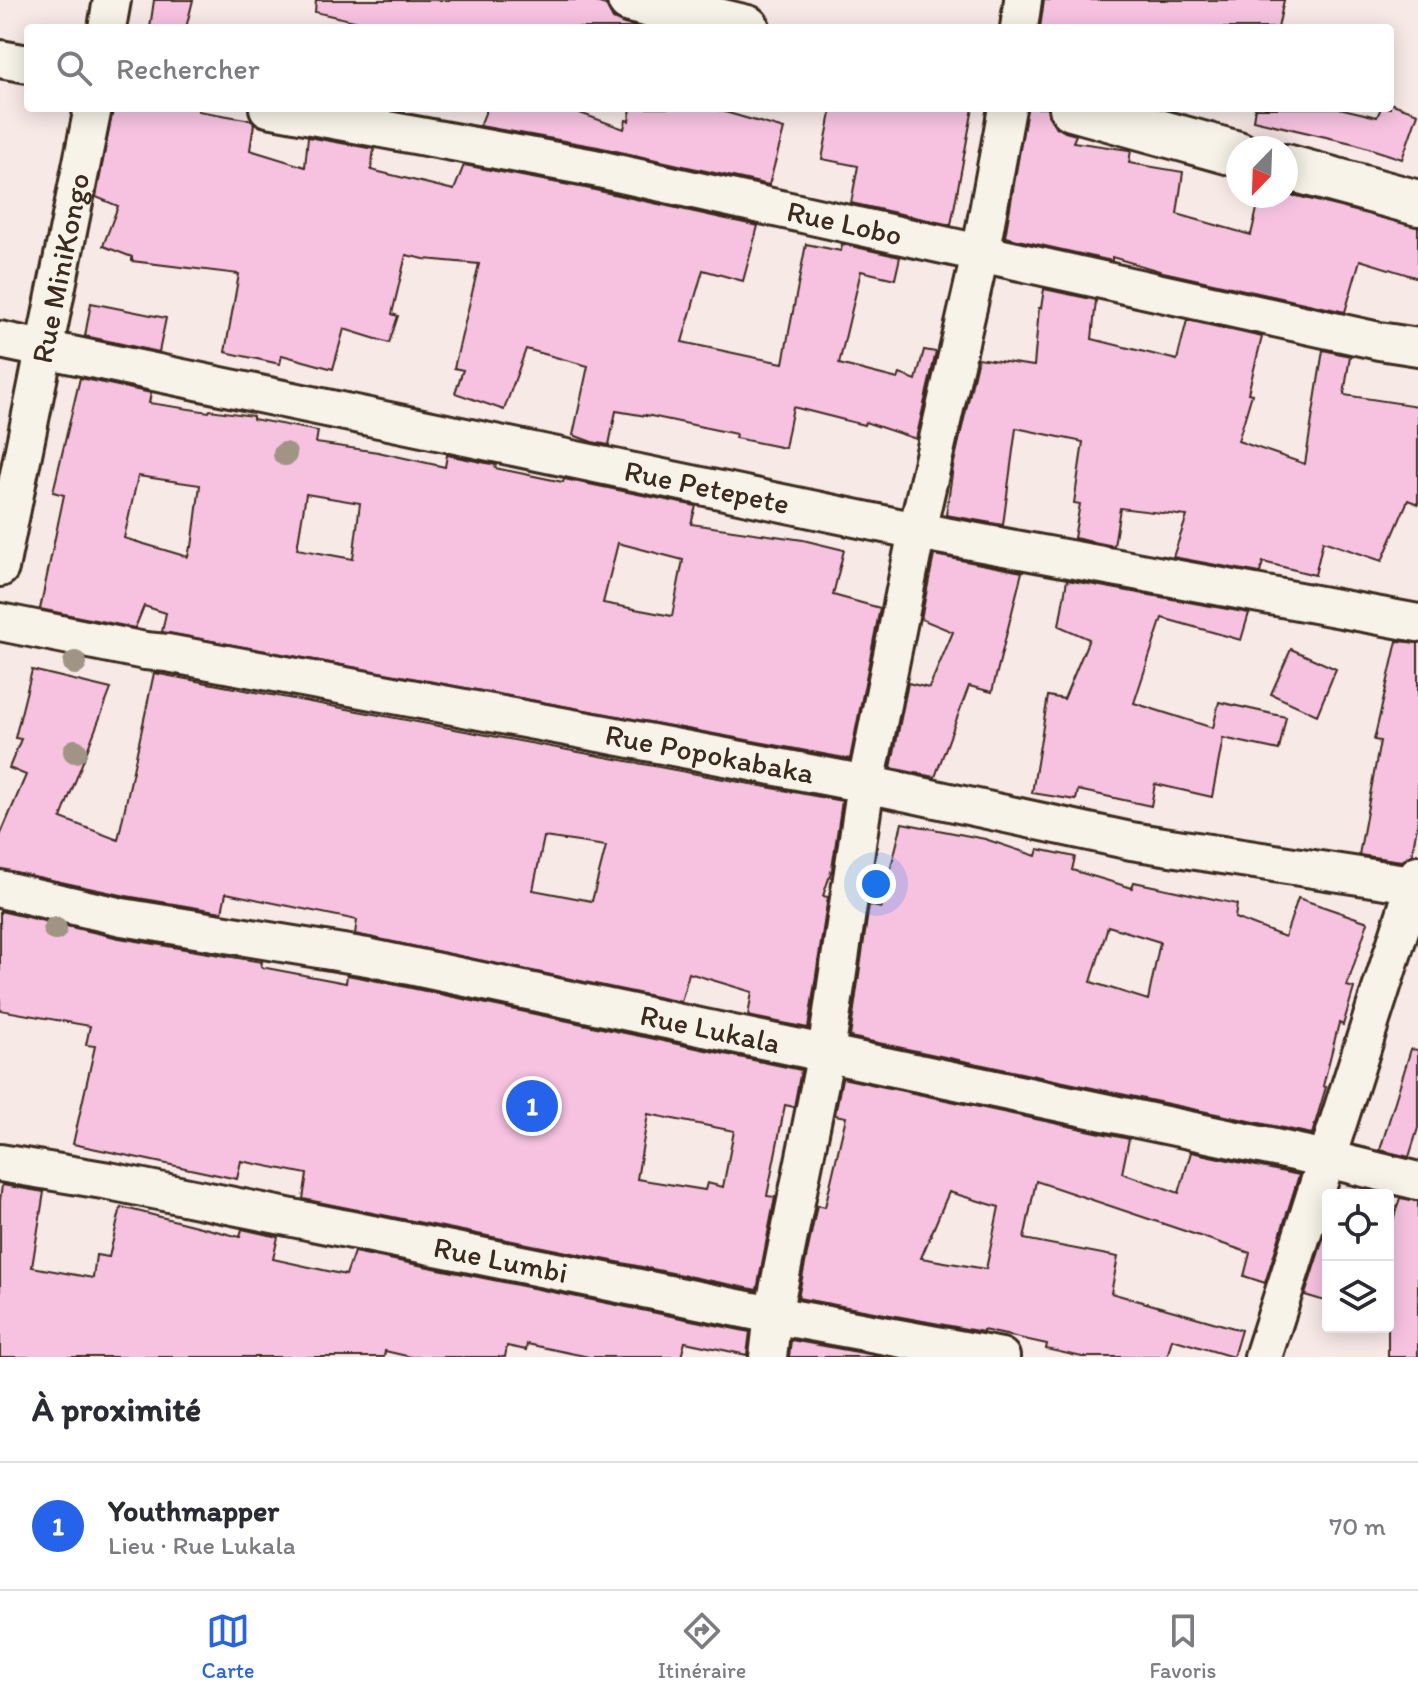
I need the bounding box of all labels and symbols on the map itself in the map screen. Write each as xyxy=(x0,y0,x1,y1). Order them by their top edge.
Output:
north arrow xyxy=(1226,136,1298,208)
street label: Rue MiniKongo xyxy=(23,170,97,366)
street label: Rue Lobo xyxy=(783,192,906,253)
street label: Rue Petepete xyxy=(621,452,793,522)
street label: Rue Popokabaka xyxy=(602,716,818,792)
your location xyxy=(856,864,896,904)
street label: Rue Lukala xyxy=(637,996,784,1061)
pin: 1 xyxy=(506,1076,558,1136)
street label: Rue Lumbi xyxy=(430,1228,571,1291)

